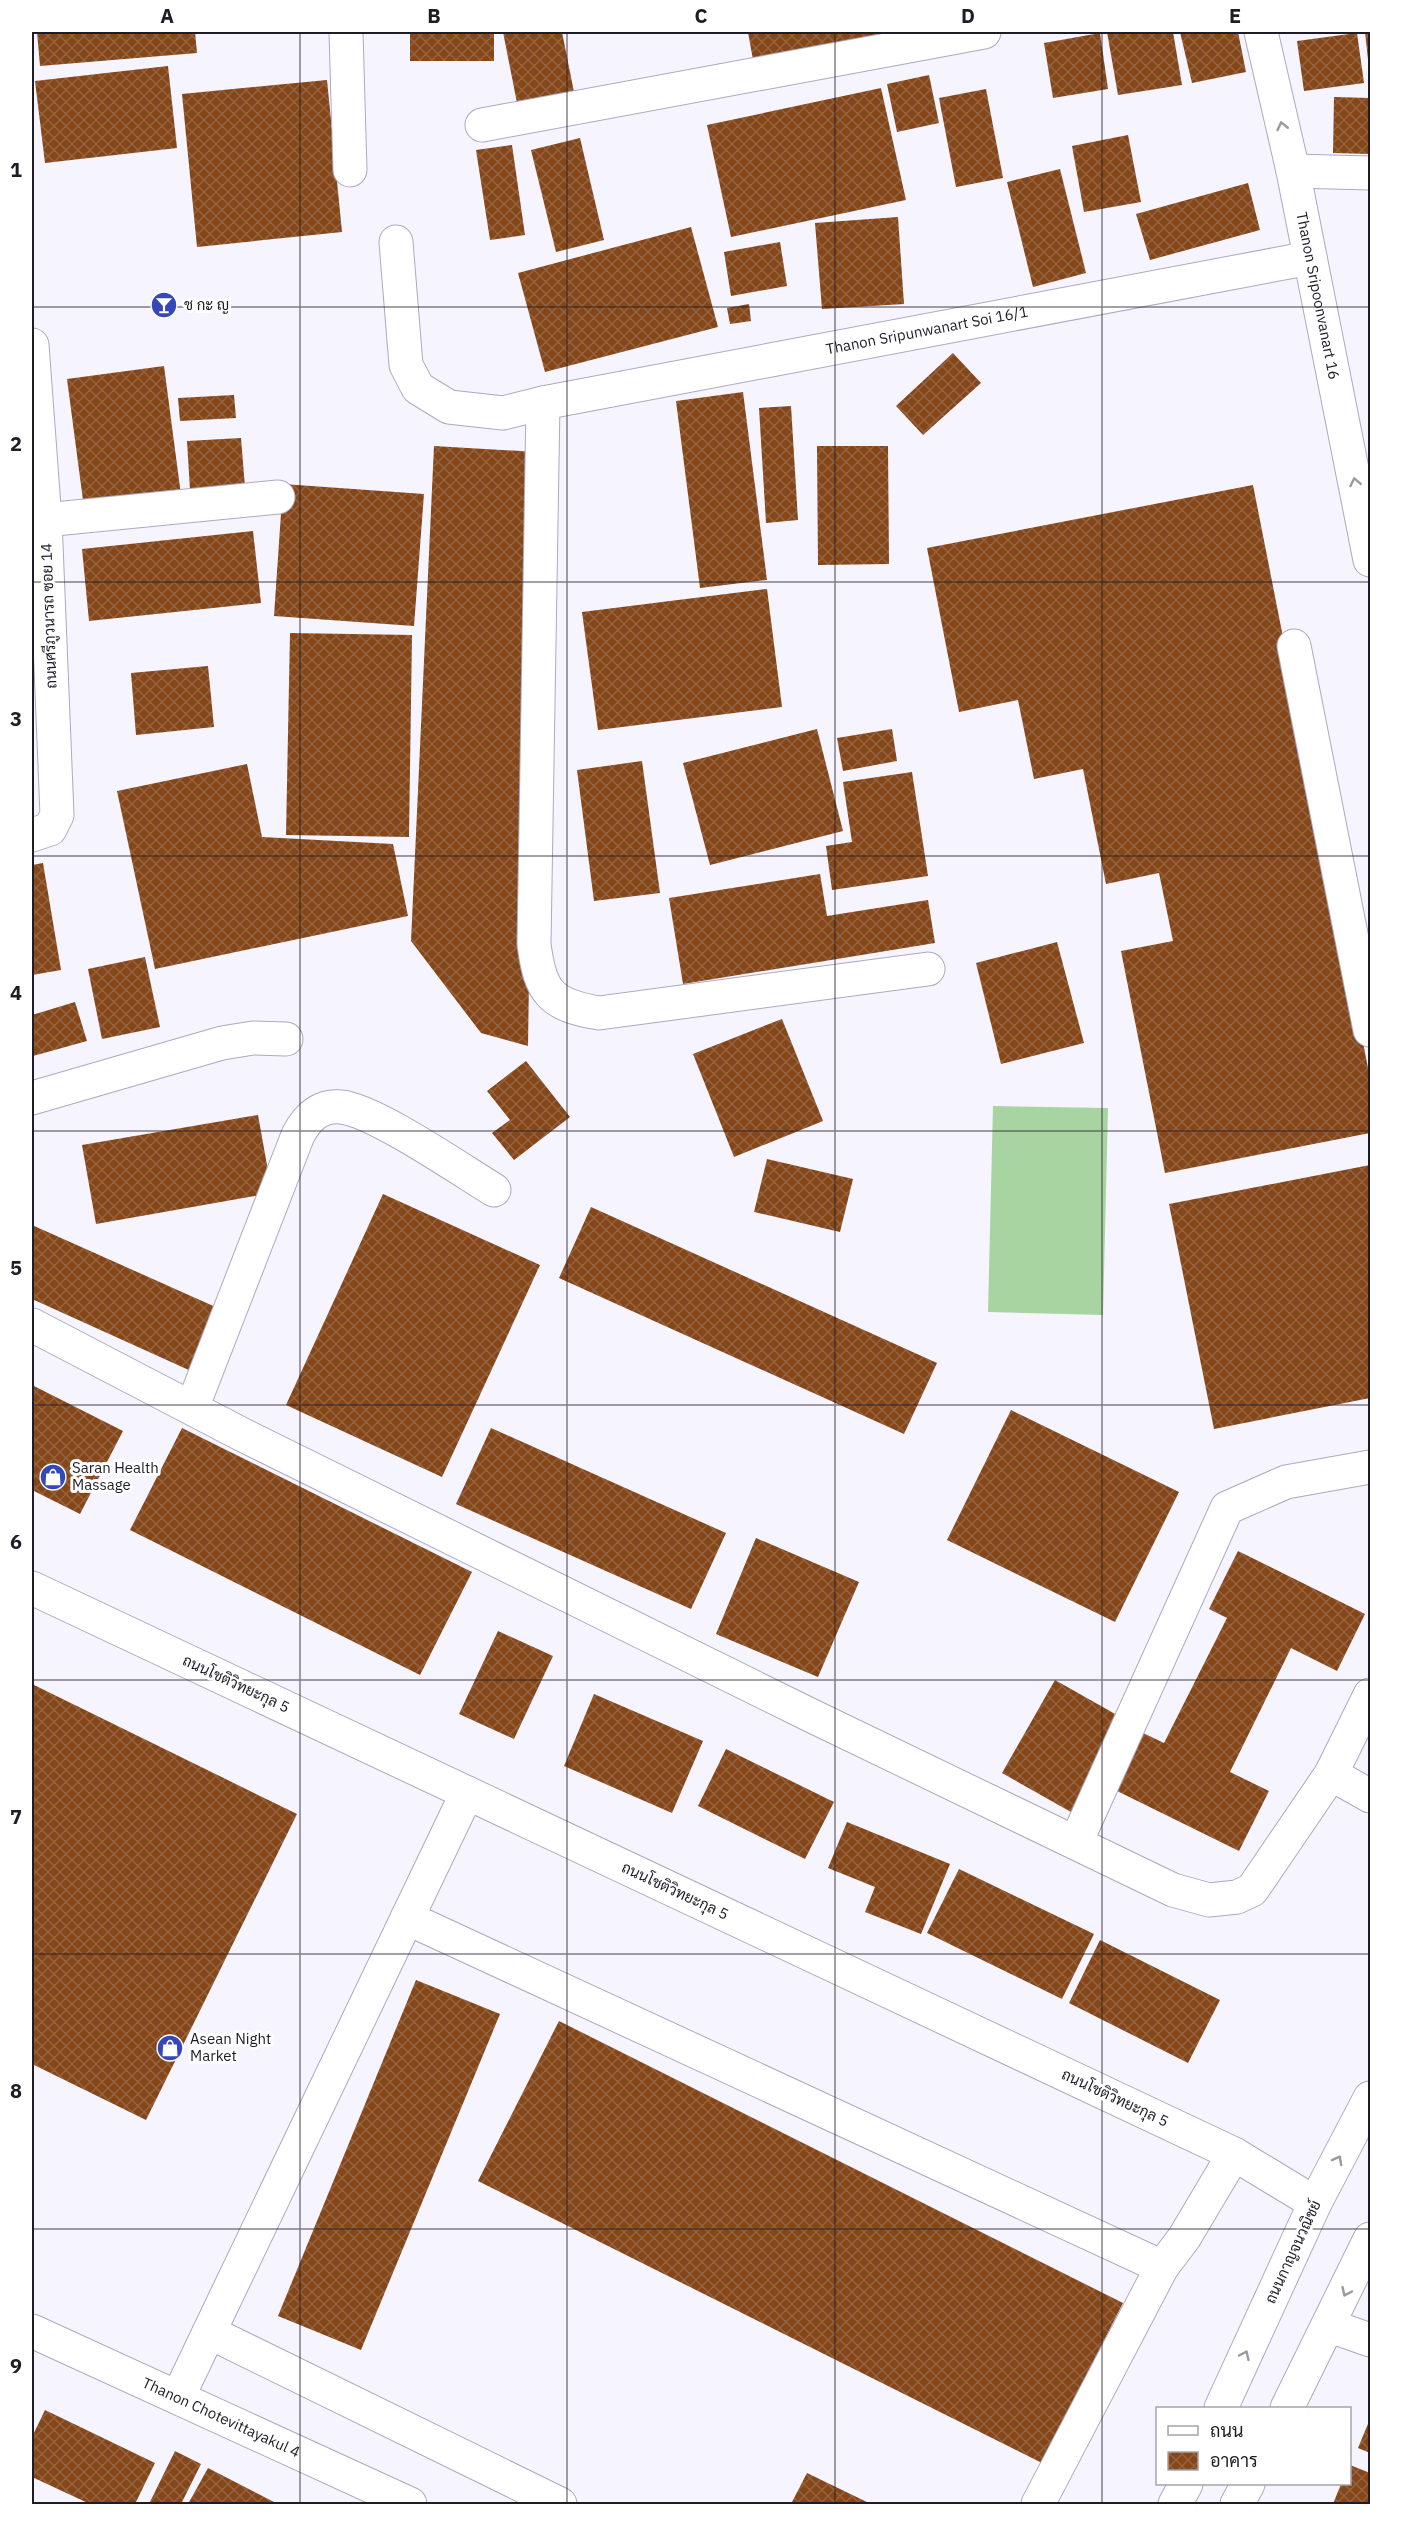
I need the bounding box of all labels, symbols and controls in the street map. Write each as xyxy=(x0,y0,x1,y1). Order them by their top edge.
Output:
text: A xyxy=(160,2,174,29)
text: B xyxy=(427,2,441,29)
text: C xyxy=(694,2,708,29)
text: D xyxy=(961,2,975,29)
text: E xyxy=(1229,2,1241,29)
one-way arrow xyxy=(1277,121,1290,131)
text: 1 xyxy=(10,156,22,183)
street label: Thanon Sripoonvanart 16 xyxy=(1292,210,1344,381)
bar icon: ช กะ ญ xyxy=(149,290,179,320)
place label: ช กะ ญ xyxy=(184,295,229,314)
street label: Thanon Sripunwanart Soi 16/1 xyxy=(824,302,1030,358)
text: 2 xyxy=(10,430,22,457)
one-way arrow xyxy=(1349,477,1362,487)
street label: ถนนศรีภูวนารถ ซอย 14 xyxy=(36,543,62,689)
text: 3 xyxy=(10,705,22,732)
text: 4 xyxy=(10,979,22,1006)
text: 5 xyxy=(10,1254,22,1281)
place label: Saran Health Massage xyxy=(72,1458,159,1494)
shop icon: Saran Health Massage xyxy=(38,1462,68,1492)
text: 6 xyxy=(10,1528,22,1555)
street label: ถนนโชติวิทยะกุล 5 xyxy=(179,1650,293,1718)
text: 7 xyxy=(10,1803,22,1830)
street label: ถนนโชติวิทยะกุล 5 xyxy=(618,1857,732,1925)
place label: Asean Night Market xyxy=(190,2029,271,2065)
shop icon: Asean Night Market xyxy=(155,2033,185,2063)
street label: ถนนโชติวิทยะกุล 5 xyxy=(1058,2064,1172,2132)
text: 8 xyxy=(10,2077,22,2104)
one-way arrow xyxy=(1331,2156,1342,2166)
street label: ถนนกาญจนวณิชย์ xyxy=(1260,2197,1325,2307)
one-way arrow xyxy=(1341,2286,1353,2297)
one-way arrow xyxy=(1238,2351,1250,2362)
text: 9 xyxy=(10,2352,22,2379)
street label: Thanon Chotevittayakul 4 xyxy=(139,2373,303,2461)
legend xyxy=(1156,2407,1351,2485)
text: ถนน xyxy=(1210,2419,1243,2442)
text: อาคาร xyxy=(1210,2449,1258,2472)

